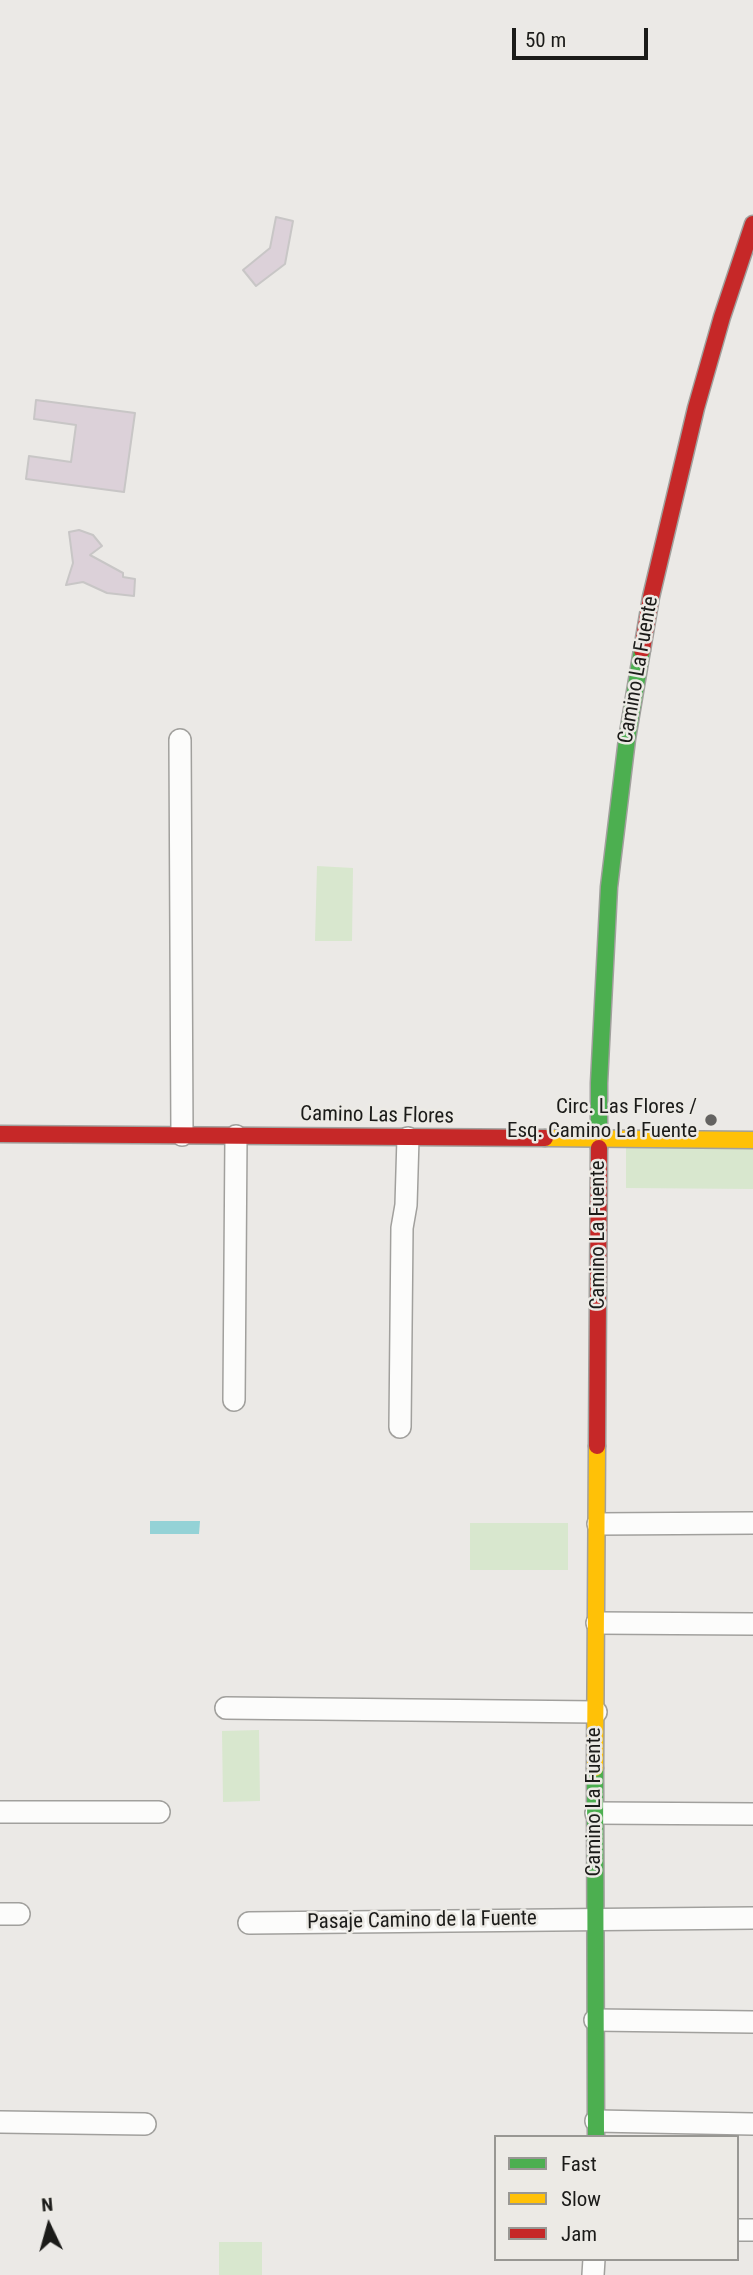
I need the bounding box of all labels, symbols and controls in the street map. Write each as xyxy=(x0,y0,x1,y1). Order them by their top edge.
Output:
scale bar xyxy=(515,14,652,58)
text: 50 m xyxy=(525,28,566,52)
street label: Camino La Fuente xyxy=(614,594,664,746)
place label: Circ. Las Flores / Esq. Camino La Fuente xyxy=(507,1095,697,1145)
street label: Camino Las Flores xyxy=(300,1102,454,1130)
marker: Circ. Las Flores / Esq. Camino La Fuente xyxy=(703,1112,719,1128)
street label: Camino La Fuente xyxy=(586,1160,612,1310)
street label: Camino La Fuente xyxy=(582,1727,608,1877)
street label: Pasaje Camino de la Fuente xyxy=(307,1906,537,1936)
legend xyxy=(494,2135,739,2261)
text: Fast xyxy=(561,2152,597,2176)
text: Slow xyxy=(561,2187,601,2211)
north arrow xyxy=(14,2191,84,2261)
text: N xyxy=(40,2193,54,2217)
text: Jam xyxy=(561,2222,597,2246)

